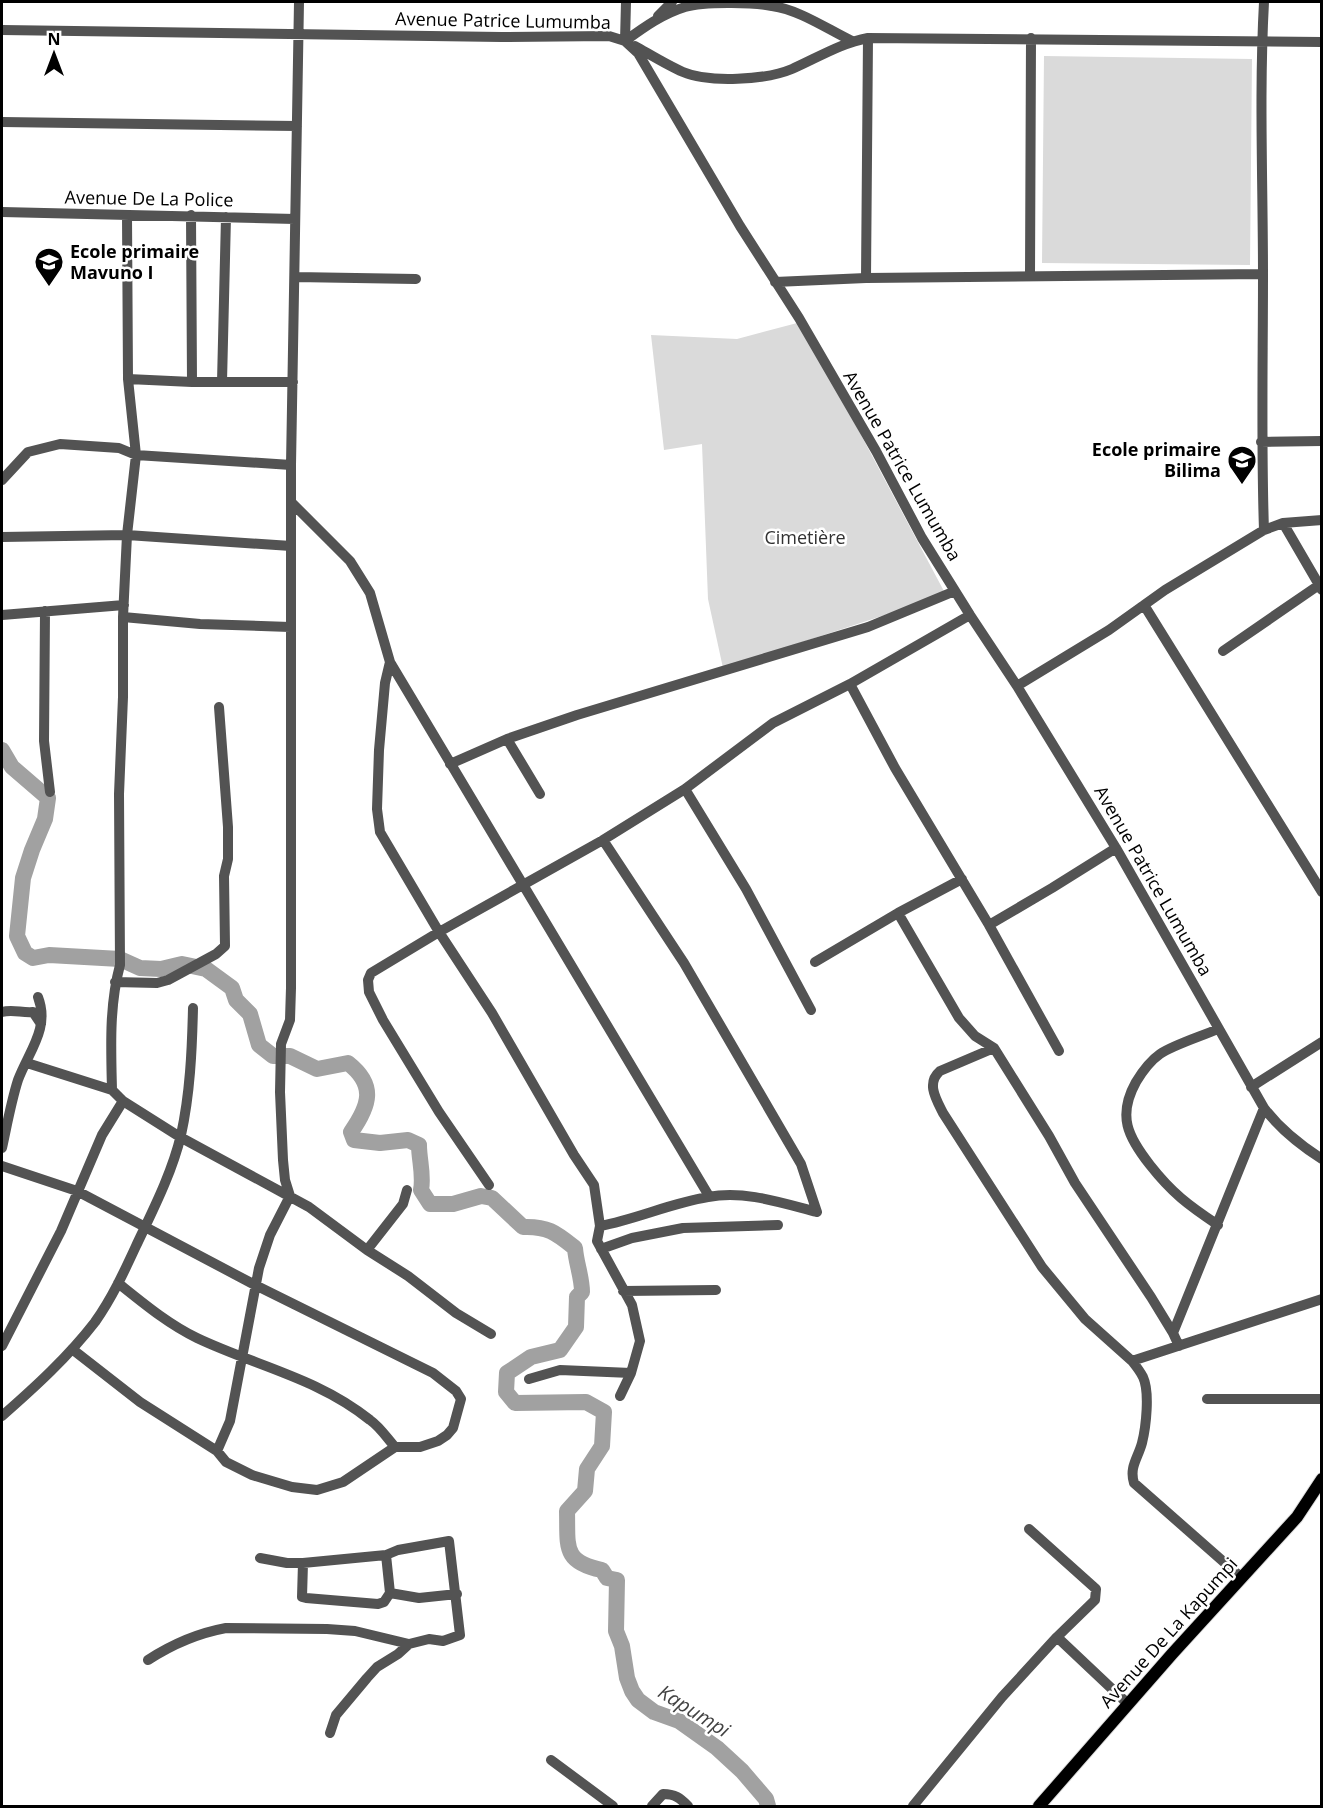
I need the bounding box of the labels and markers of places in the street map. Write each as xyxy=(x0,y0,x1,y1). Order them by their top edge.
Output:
place label: Ecole primaire Mavuno I xyxy=(70,239,199,284)
school or university icon: Ecole primaire Mavuno I xyxy=(33,246,65,288)
place label: Ecole primaire Bilima xyxy=(1092,437,1221,482)
school or university icon: Ecole primaire Bilima xyxy=(1226,444,1258,486)

